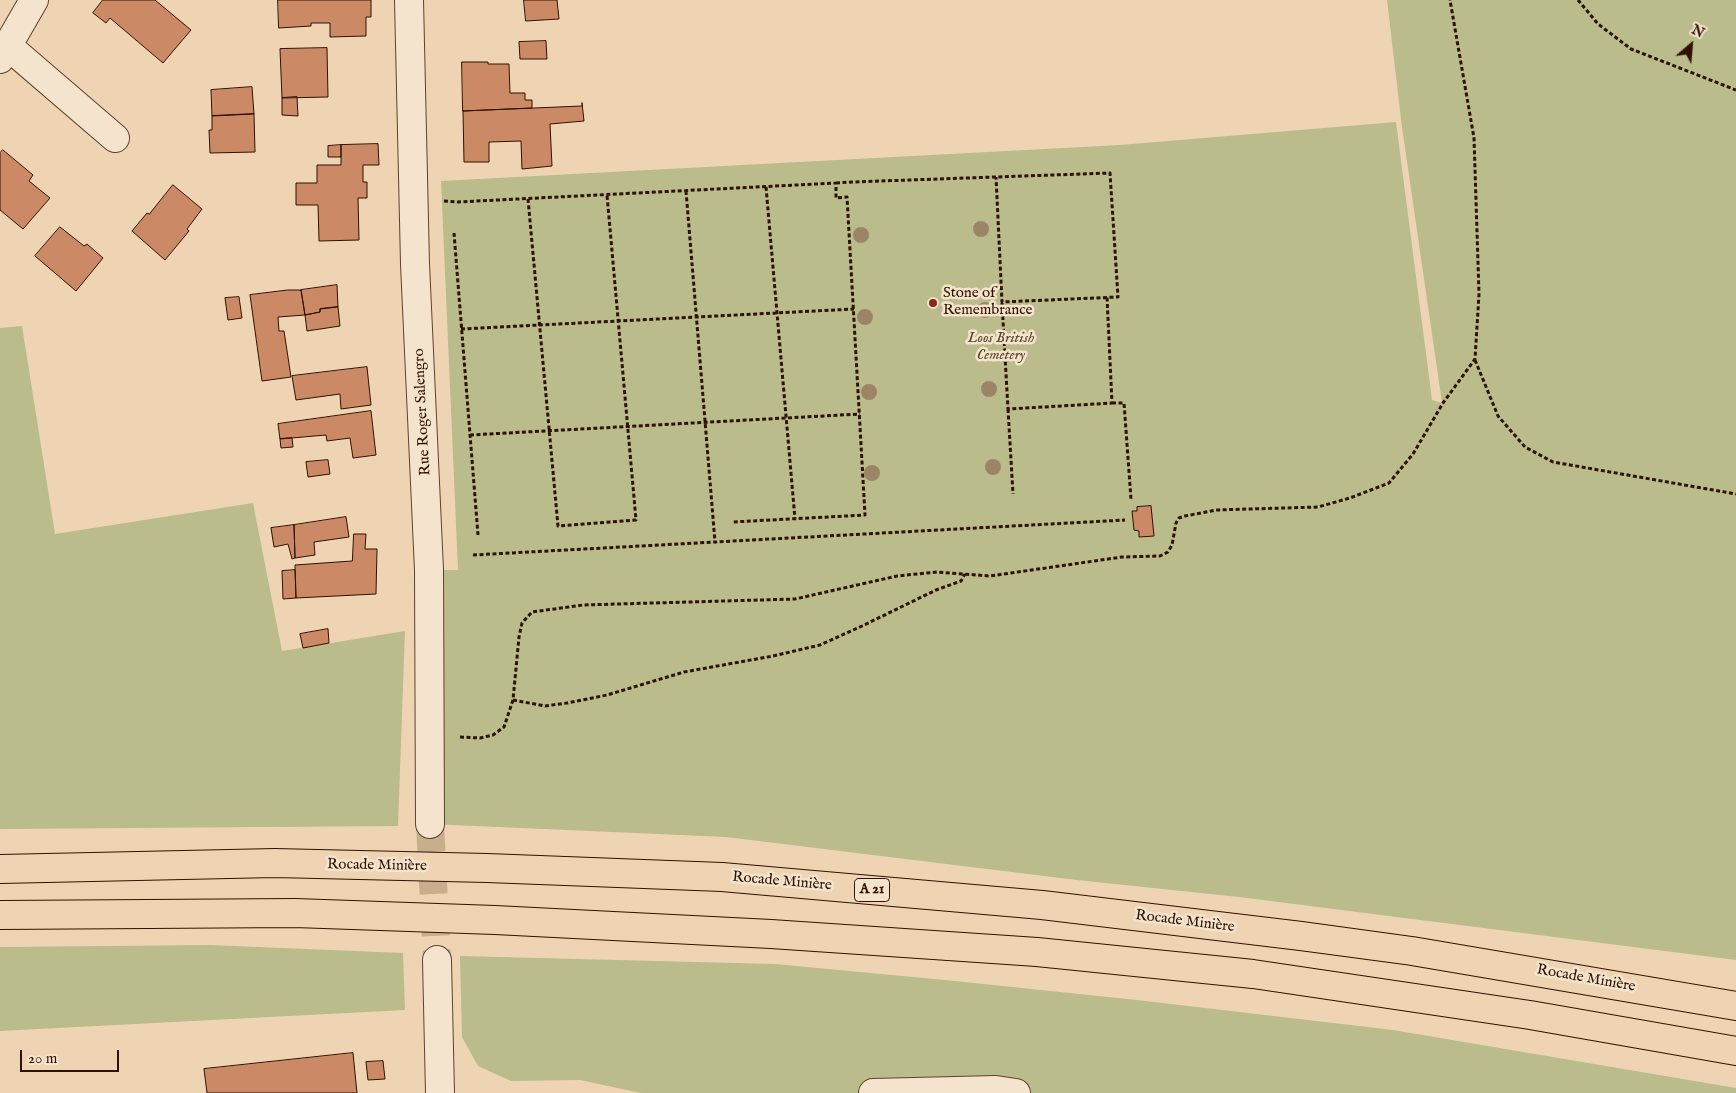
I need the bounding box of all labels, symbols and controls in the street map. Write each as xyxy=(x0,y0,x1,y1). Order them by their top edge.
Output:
north arrow xyxy=(1666,20,1716,70)
text: N xyxy=(1688,21,1707,42)
place label: Stone of Remembrance xyxy=(943,285,1032,320)
marker: Stone of Remembrance xyxy=(927,297,939,309)
park label: Loos British Cemetery xyxy=(968,330,1034,365)
street label: Rue Roger Salengro xyxy=(411,348,435,476)
street label: Rocade Minière xyxy=(327,856,427,876)
street label: Rocade Minière xyxy=(731,869,833,895)
road number: A 21 xyxy=(854,878,890,902)
street label: Rocade Minière xyxy=(1134,907,1236,937)
street label: Rocade Minière xyxy=(1535,961,1637,997)
scale bar xyxy=(22,1040,121,1072)
text: 20 m xyxy=(28,1049,57,1068)

